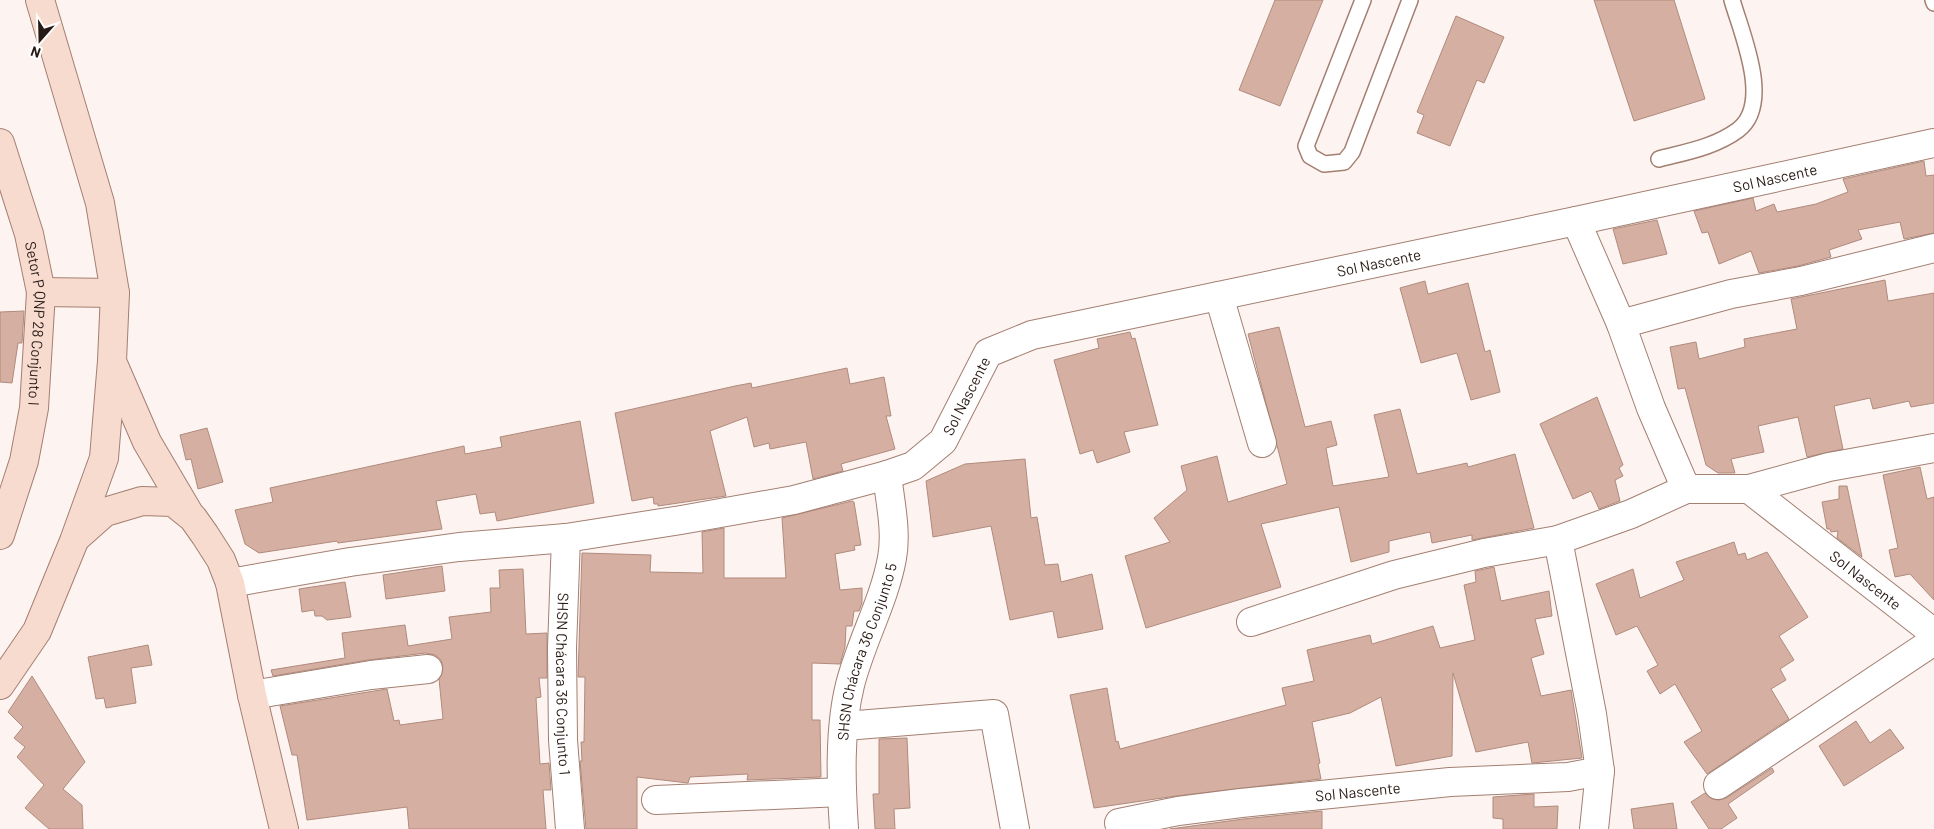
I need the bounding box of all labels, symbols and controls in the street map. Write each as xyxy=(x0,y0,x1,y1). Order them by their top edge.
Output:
north arrow xyxy=(15,15,65,65)
text: N xyxy=(28,43,43,62)
street label: Sol Nascente xyxy=(1731,160,1819,196)
street label: Setor P QNP 28 Conjunto I xyxy=(22,240,50,406)
street label: Sol Nascente xyxy=(1335,245,1423,280)
street label: Sol Nascente xyxy=(939,354,994,438)
street label: Sol Nascente xyxy=(1827,547,1905,613)
street label: SHSN Chácara 36 Conjunto 5 xyxy=(833,561,900,741)
street label: SHSN Chácara 36 Conjunto 1 xyxy=(553,593,575,776)
street label: Sol Nascente xyxy=(1314,778,1401,805)

